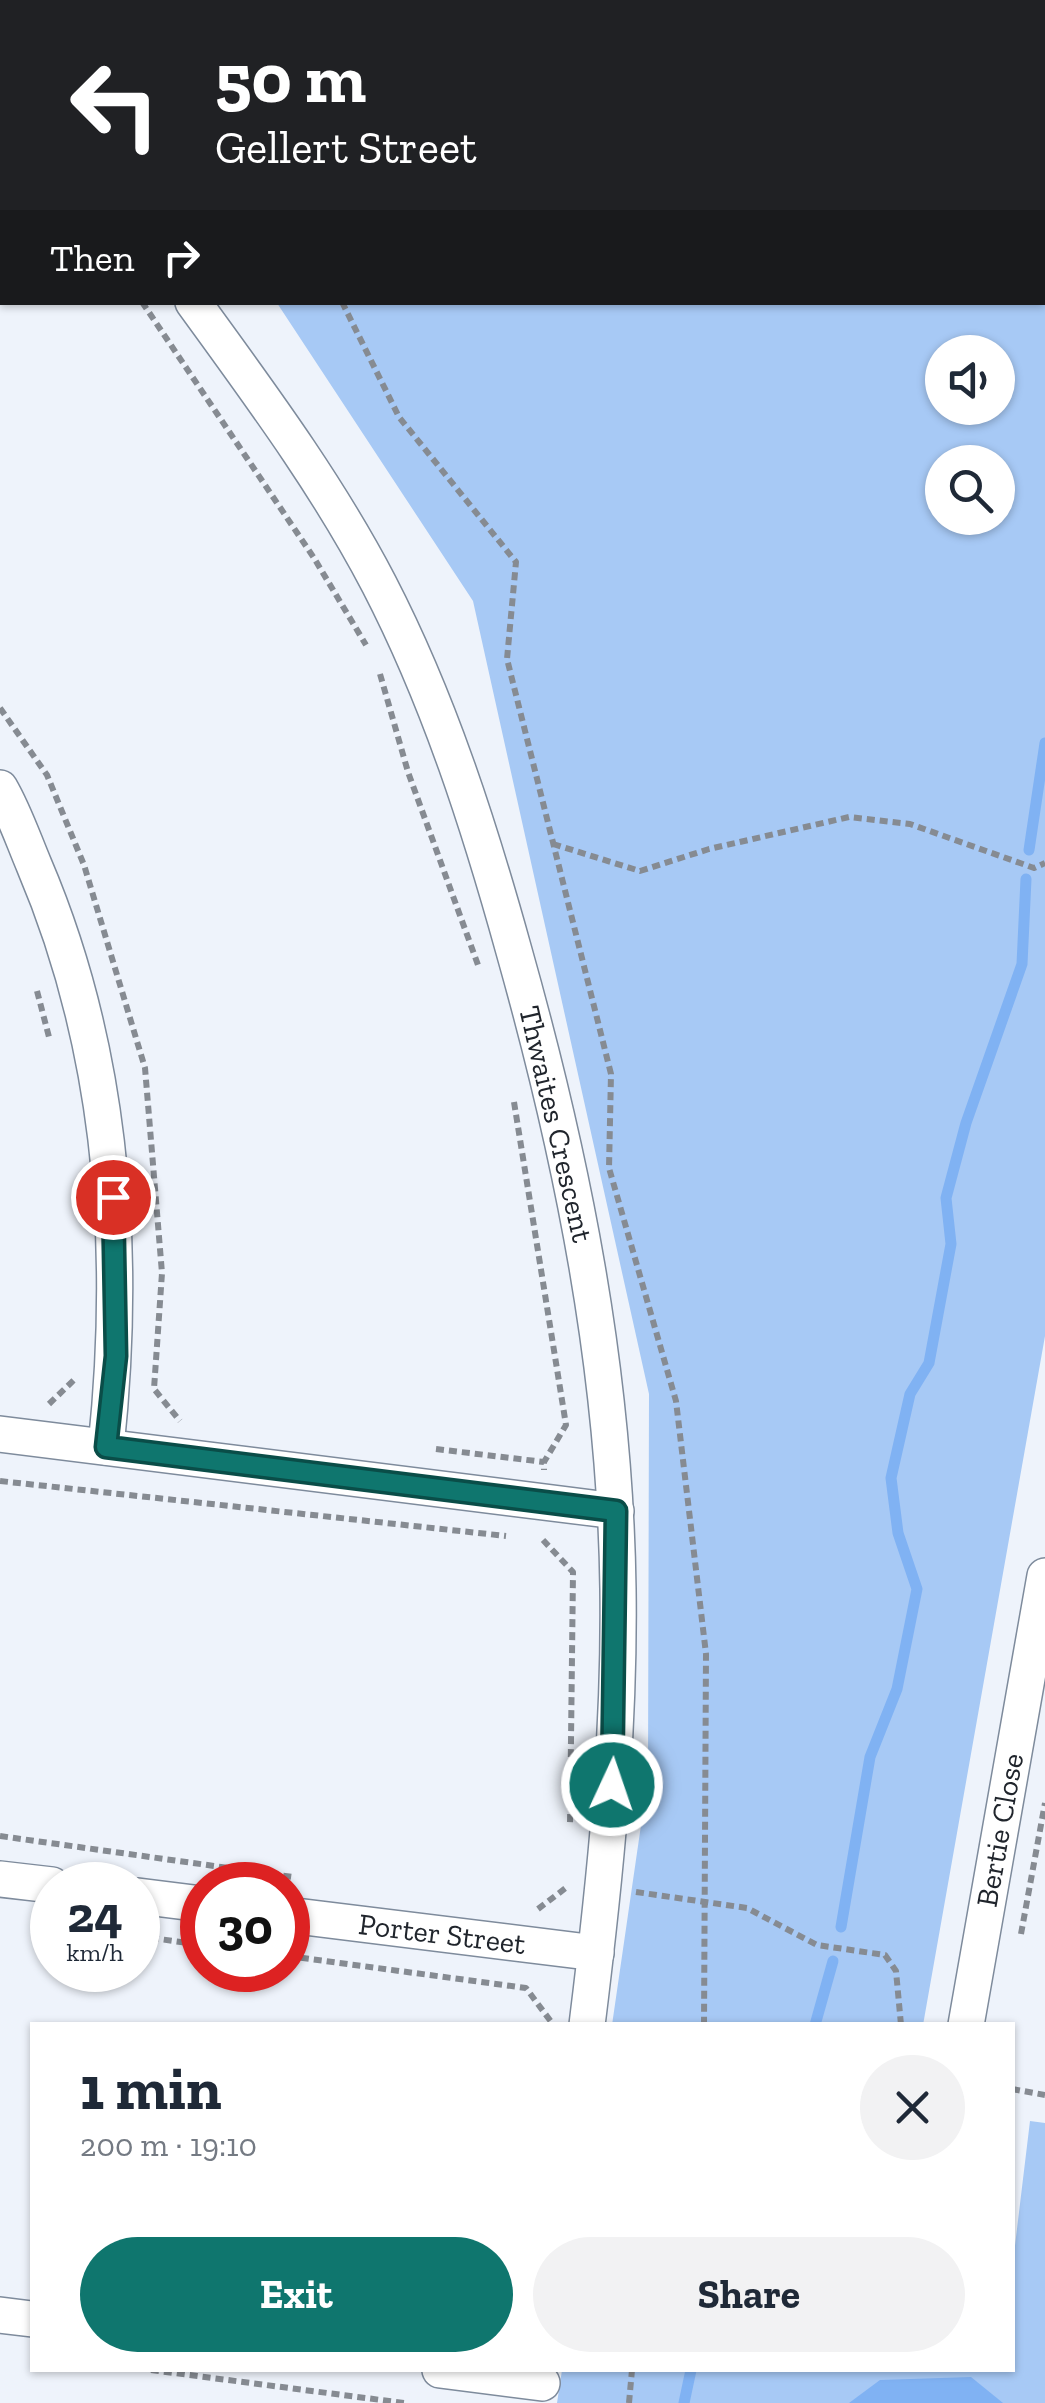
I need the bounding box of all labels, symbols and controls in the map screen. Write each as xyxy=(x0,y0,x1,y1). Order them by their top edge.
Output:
text: 50 m xyxy=(215,36,366,120)
icon: left xyxy=(50,40,180,170)
text: Gellert Street xyxy=(215,121,477,175)
icon: right xyxy=(154,230,209,285)
text: Then xyxy=(50,235,134,281)
map controls xyxy=(925,335,1015,535)
button: sound xyxy=(925,335,1015,425)
button: search xyxy=(925,445,1015,535)
street label: Thwaites Crescent xyxy=(511,1002,601,1246)
pin xyxy=(71,1155,156,1240)
icon: arrive xyxy=(86,1170,141,1225)
position arrow xyxy=(560,1733,664,1837)
street label: Bertie Close xyxy=(969,1750,1031,1910)
speed limit sign: 30 xyxy=(180,1862,310,1992)
text: 24 xyxy=(67,1885,123,1945)
street label: Porter Street xyxy=(357,1906,527,1962)
text: km/h xyxy=(66,1937,124,1967)
text: 1 min xyxy=(80,2052,222,2124)
button: close xyxy=(860,2055,965,2160)
text: 200 m · 19:10 xyxy=(80,2126,257,2164)
button: Exit xyxy=(80,2237,513,2352)
button: Share xyxy=(533,2237,965,2352)

